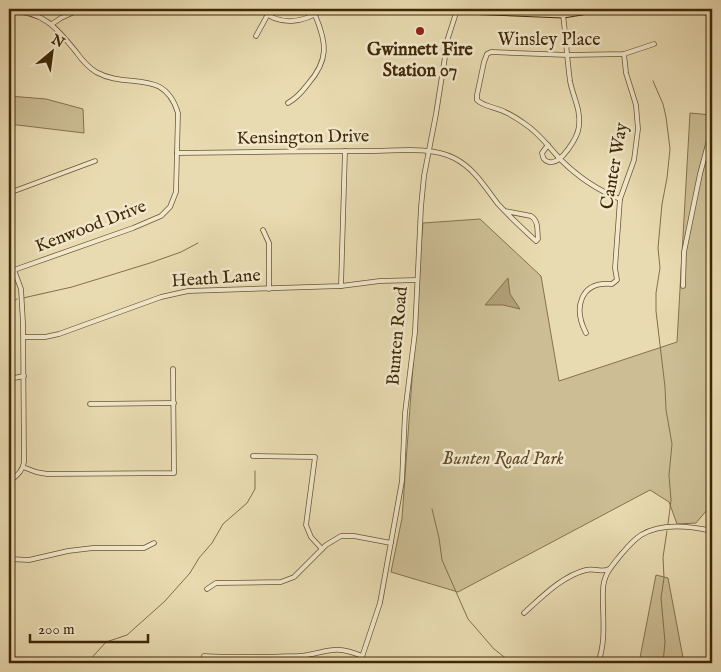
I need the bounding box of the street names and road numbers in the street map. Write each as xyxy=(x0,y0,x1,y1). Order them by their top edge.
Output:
street label: Winsley Place xyxy=(498,29,600,52)
street label: Canter Way xyxy=(596,121,634,211)
street label: Kensington Drive xyxy=(236,125,370,151)
street label: Kenwood Drive xyxy=(32,195,150,259)
street label: Heath Lane xyxy=(171,264,261,294)
street label: Bunten Road xyxy=(382,285,414,387)

